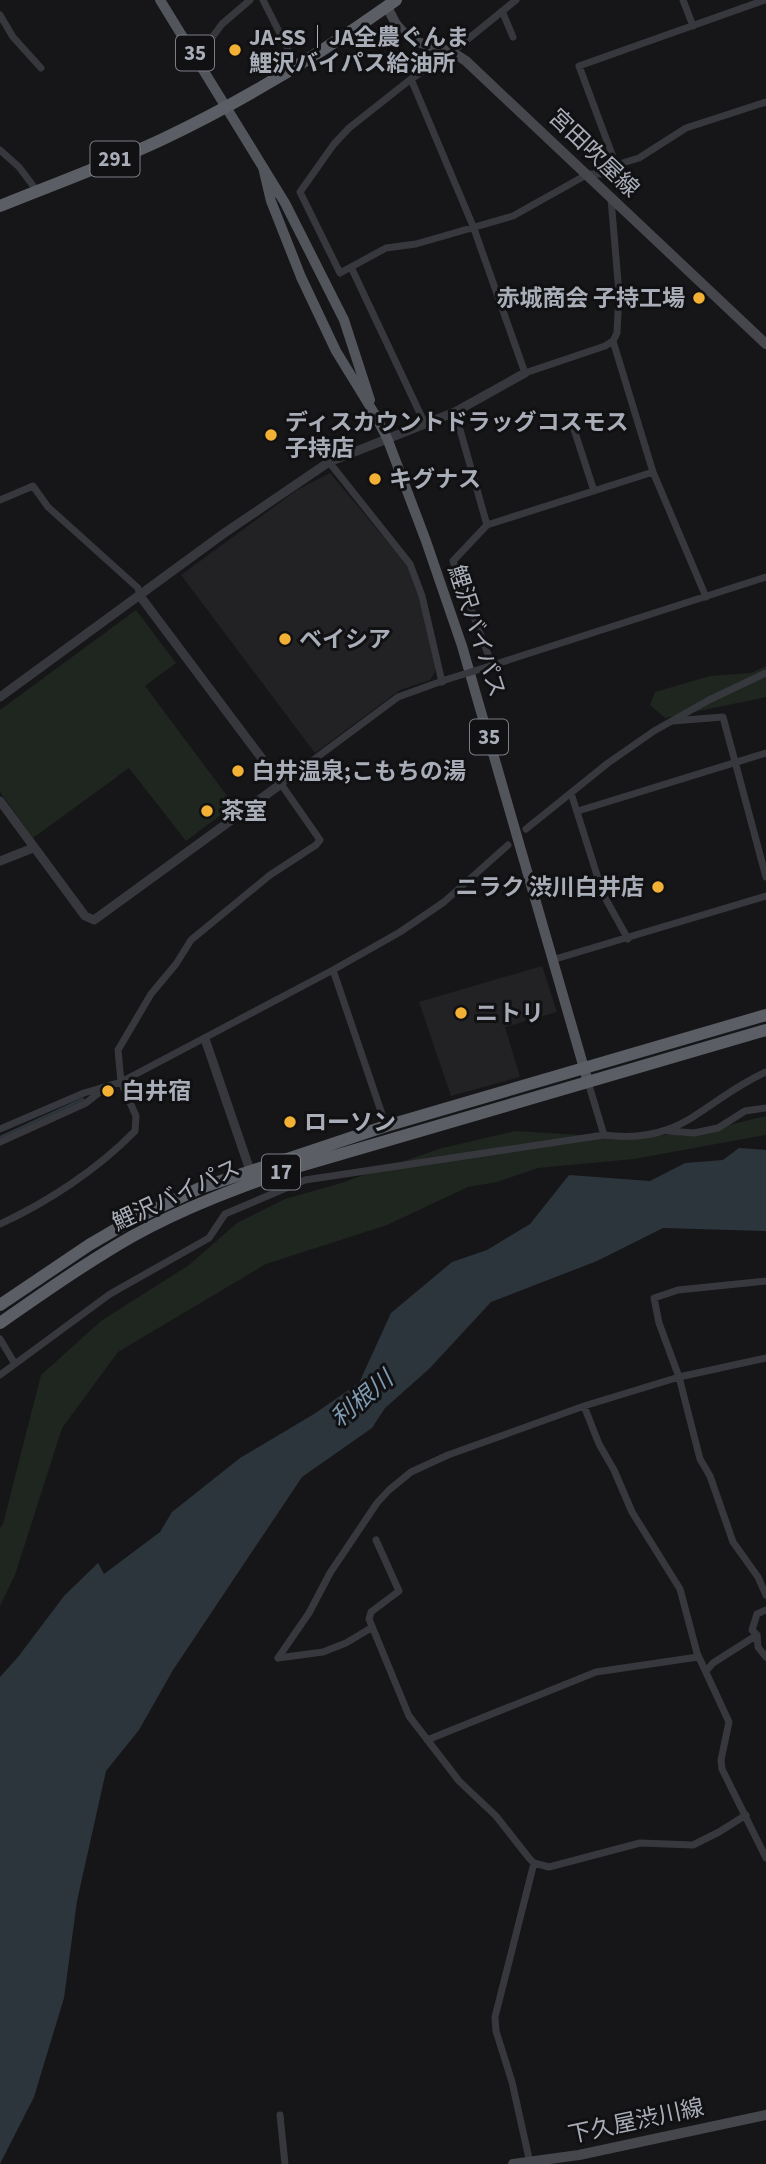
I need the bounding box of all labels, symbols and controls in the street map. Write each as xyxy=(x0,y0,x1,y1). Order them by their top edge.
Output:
place label: JA-SS｜JA全農ぐんま 鯉沢バイパス給油所 xyxy=(249,21,469,80)
road number: 35 xyxy=(176,36,214,70)
marker: JA-SS｜JA全農ぐんま 鯉沢バイパス給油所 xyxy=(227,42,243,58)
street label: 宮田吹屋線 xyxy=(541,101,647,205)
road number: 291 xyxy=(90,142,140,176)
place label: 赤城商会 子持工場 xyxy=(496,282,685,315)
marker: 赤城商会 子持工場 xyxy=(691,290,707,306)
place label: ディスカウントドラッグコスモス 子持店 xyxy=(285,406,628,465)
marker: ディスカウントドラッグコスモス 子持店 xyxy=(263,427,279,443)
place label: キグナス xyxy=(389,463,481,496)
marker: キグナス xyxy=(367,471,383,487)
street label: 鯉沢バイパス xyxy=(440,560,514,702)
place label: ベイシア xyxy=(299,623,391,656)
marker: ベイシア xyxy=(277,631,293,647)
road number: 35 xyxy=(470,720,508,754)
place label: 白井温泉;こもちの湯 xyxy=(252,755,466,788)
marker: 白井温泉;こもちの湯 xyxy=(230,763,246,779)
place label: 茶室 xyxy=(221,795,267,828)
marker: 茶室 xyxy=(199,803,215,819)
place label: ニラク 渋川白井店 xyxy=(455,871,644,904)
marker: ニラク 渋川白井店 xyxy=(650,879,666,895)
place label: ニトリ xyxy=(475,997,544,1030)
marker: ニトリ xyxy=(453,1005,469,1021)
place label: 白井宿 xyxy=(122,1075,191,1108)
marker: 白井宿 xyxy=(100,1083,116,1099)
place label: ローソン xyxy=(304,1106,396,1139)
marker: ローソン xyxy=(282,1114,298,1130)
street label: 鯉沢バイパス xyxy=(107,1151,245,1239)
road number: 17 xyxy=(262,1154,300,1190)
water label: 利根川 xyxy=(323,1361,403,1436)
street label: 下久屋渋川線 xyxy=(565,2091,707,2151)

